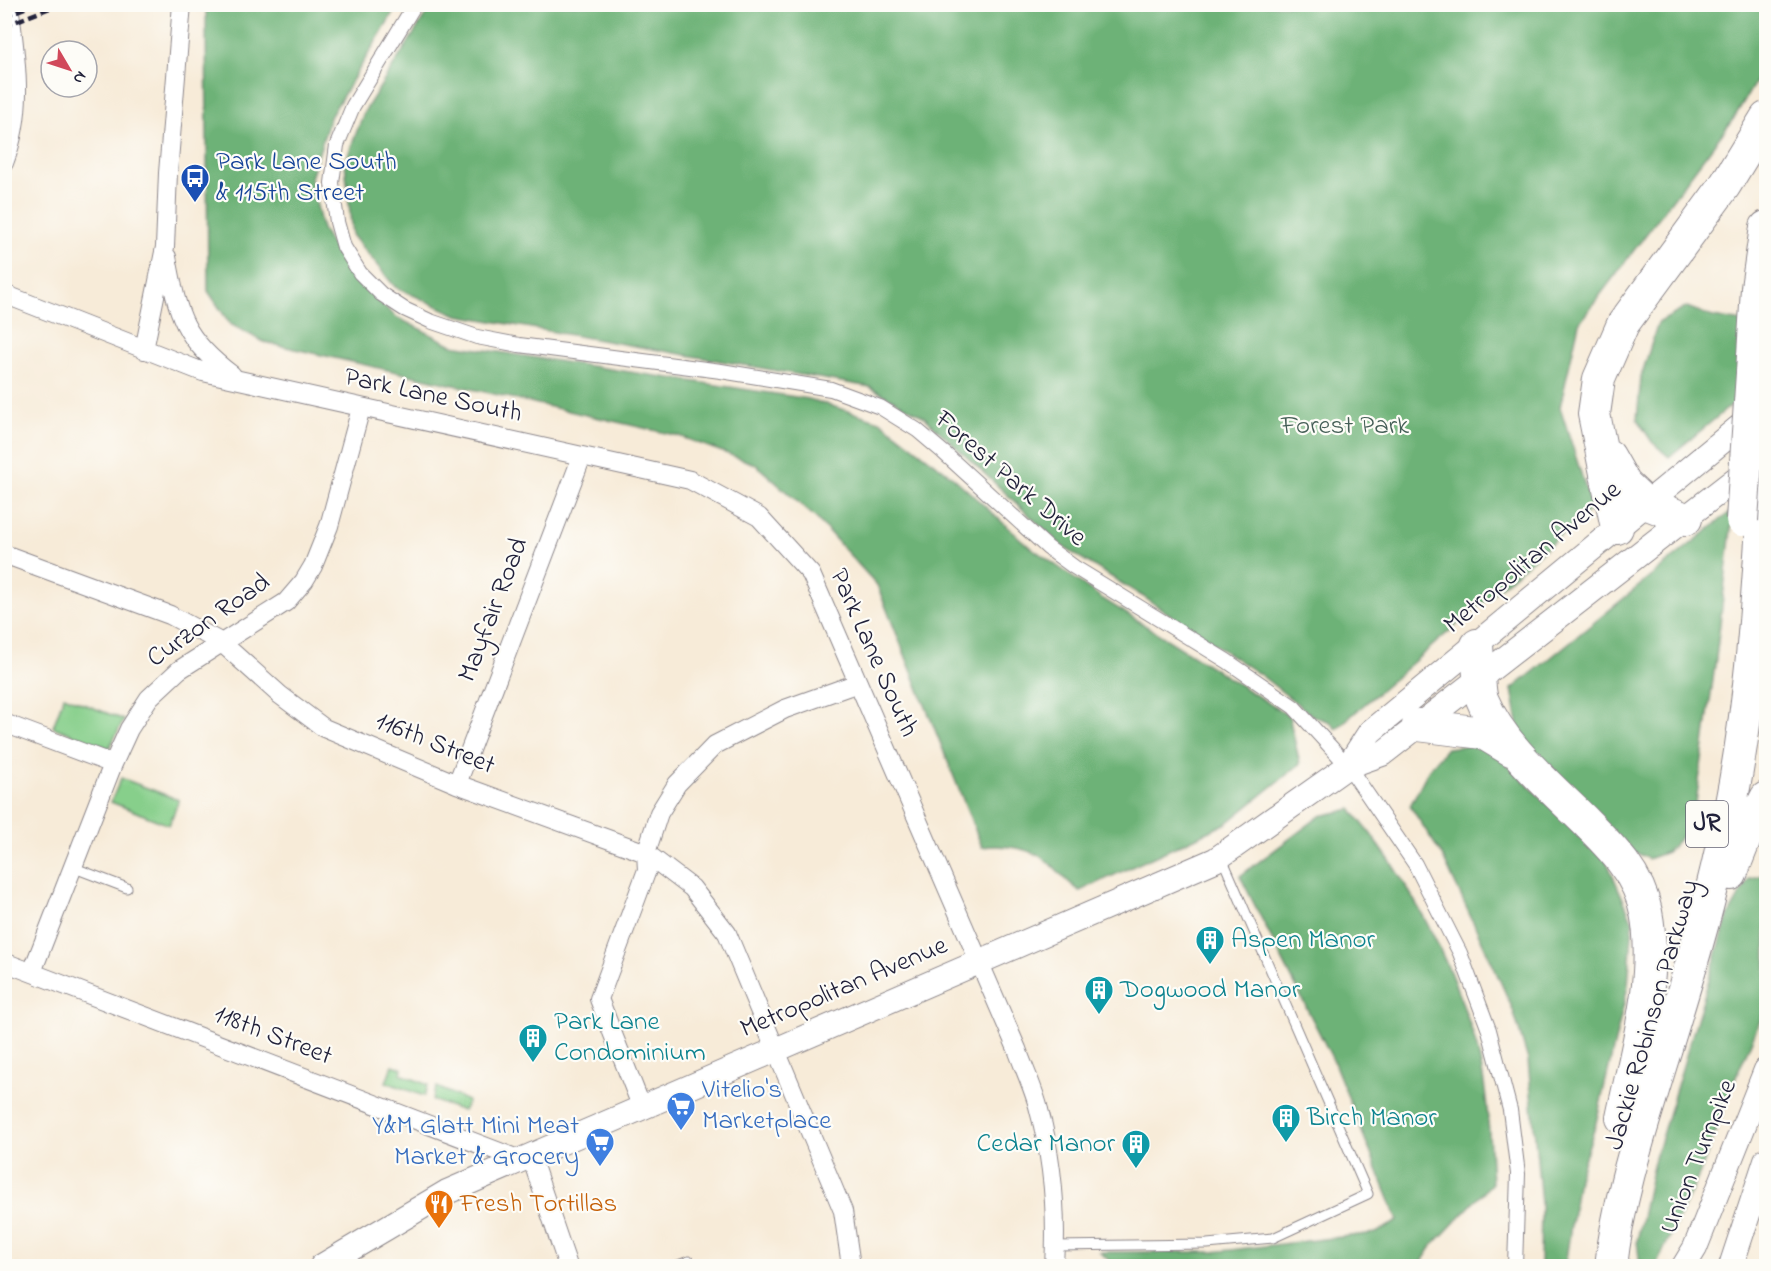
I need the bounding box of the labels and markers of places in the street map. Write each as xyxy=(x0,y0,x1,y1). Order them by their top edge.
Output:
place label: Park Lane South & 115th Street xyxy=(216,143,397,213)
bus stop icon: Park Lane South & 115th Street xyxy=(179,162,211,204)
place label: Aspen Manor xyxy=(1231,921,1376,960)
building icon: Aspen Manor xyxy=(1194,924,1226,966)
place label: Dogwood Manor xyxy=(1119,971,1301,1010)
building icon: Dogwood Manor xyxy=(1083,974,1115,1016)
place label: Park Lane Condominium xyxy=(554,1003,706,1073)
building icon: Park Lane Condominium xyxy=(517,1022,549,1064)
place label: Vitelio's Marketplace xyxy=(701,1071,832,1141)
supermarket icon: Vitelio's Marketplace xyxy=(665,1090,697,1132)
place label: Birch Manor xyxy=(1306,1099,1437,1138)
building icon: Birch Manor xyxy=(1270,1102,1302,1144)
place label: Y&M Glatt Mini Meat Market & Grocery xyxy=(372,1107,579,1177)
place label: Cedar Manor xyxy=(977,1125,1116,1164)
supermarket icon: Y&M Glatt Mini Meat Market & Grocery xyxy=(584,1126,616,1168)
building icon: Cedar Manor xyxy=(1120,1128,1152,1170)
place label: Fresh Tortillas xyxy=(459,1185,617,1224)
restaurant icon: Fresh Tortillas xyxy=(423,1188,455,1230)

